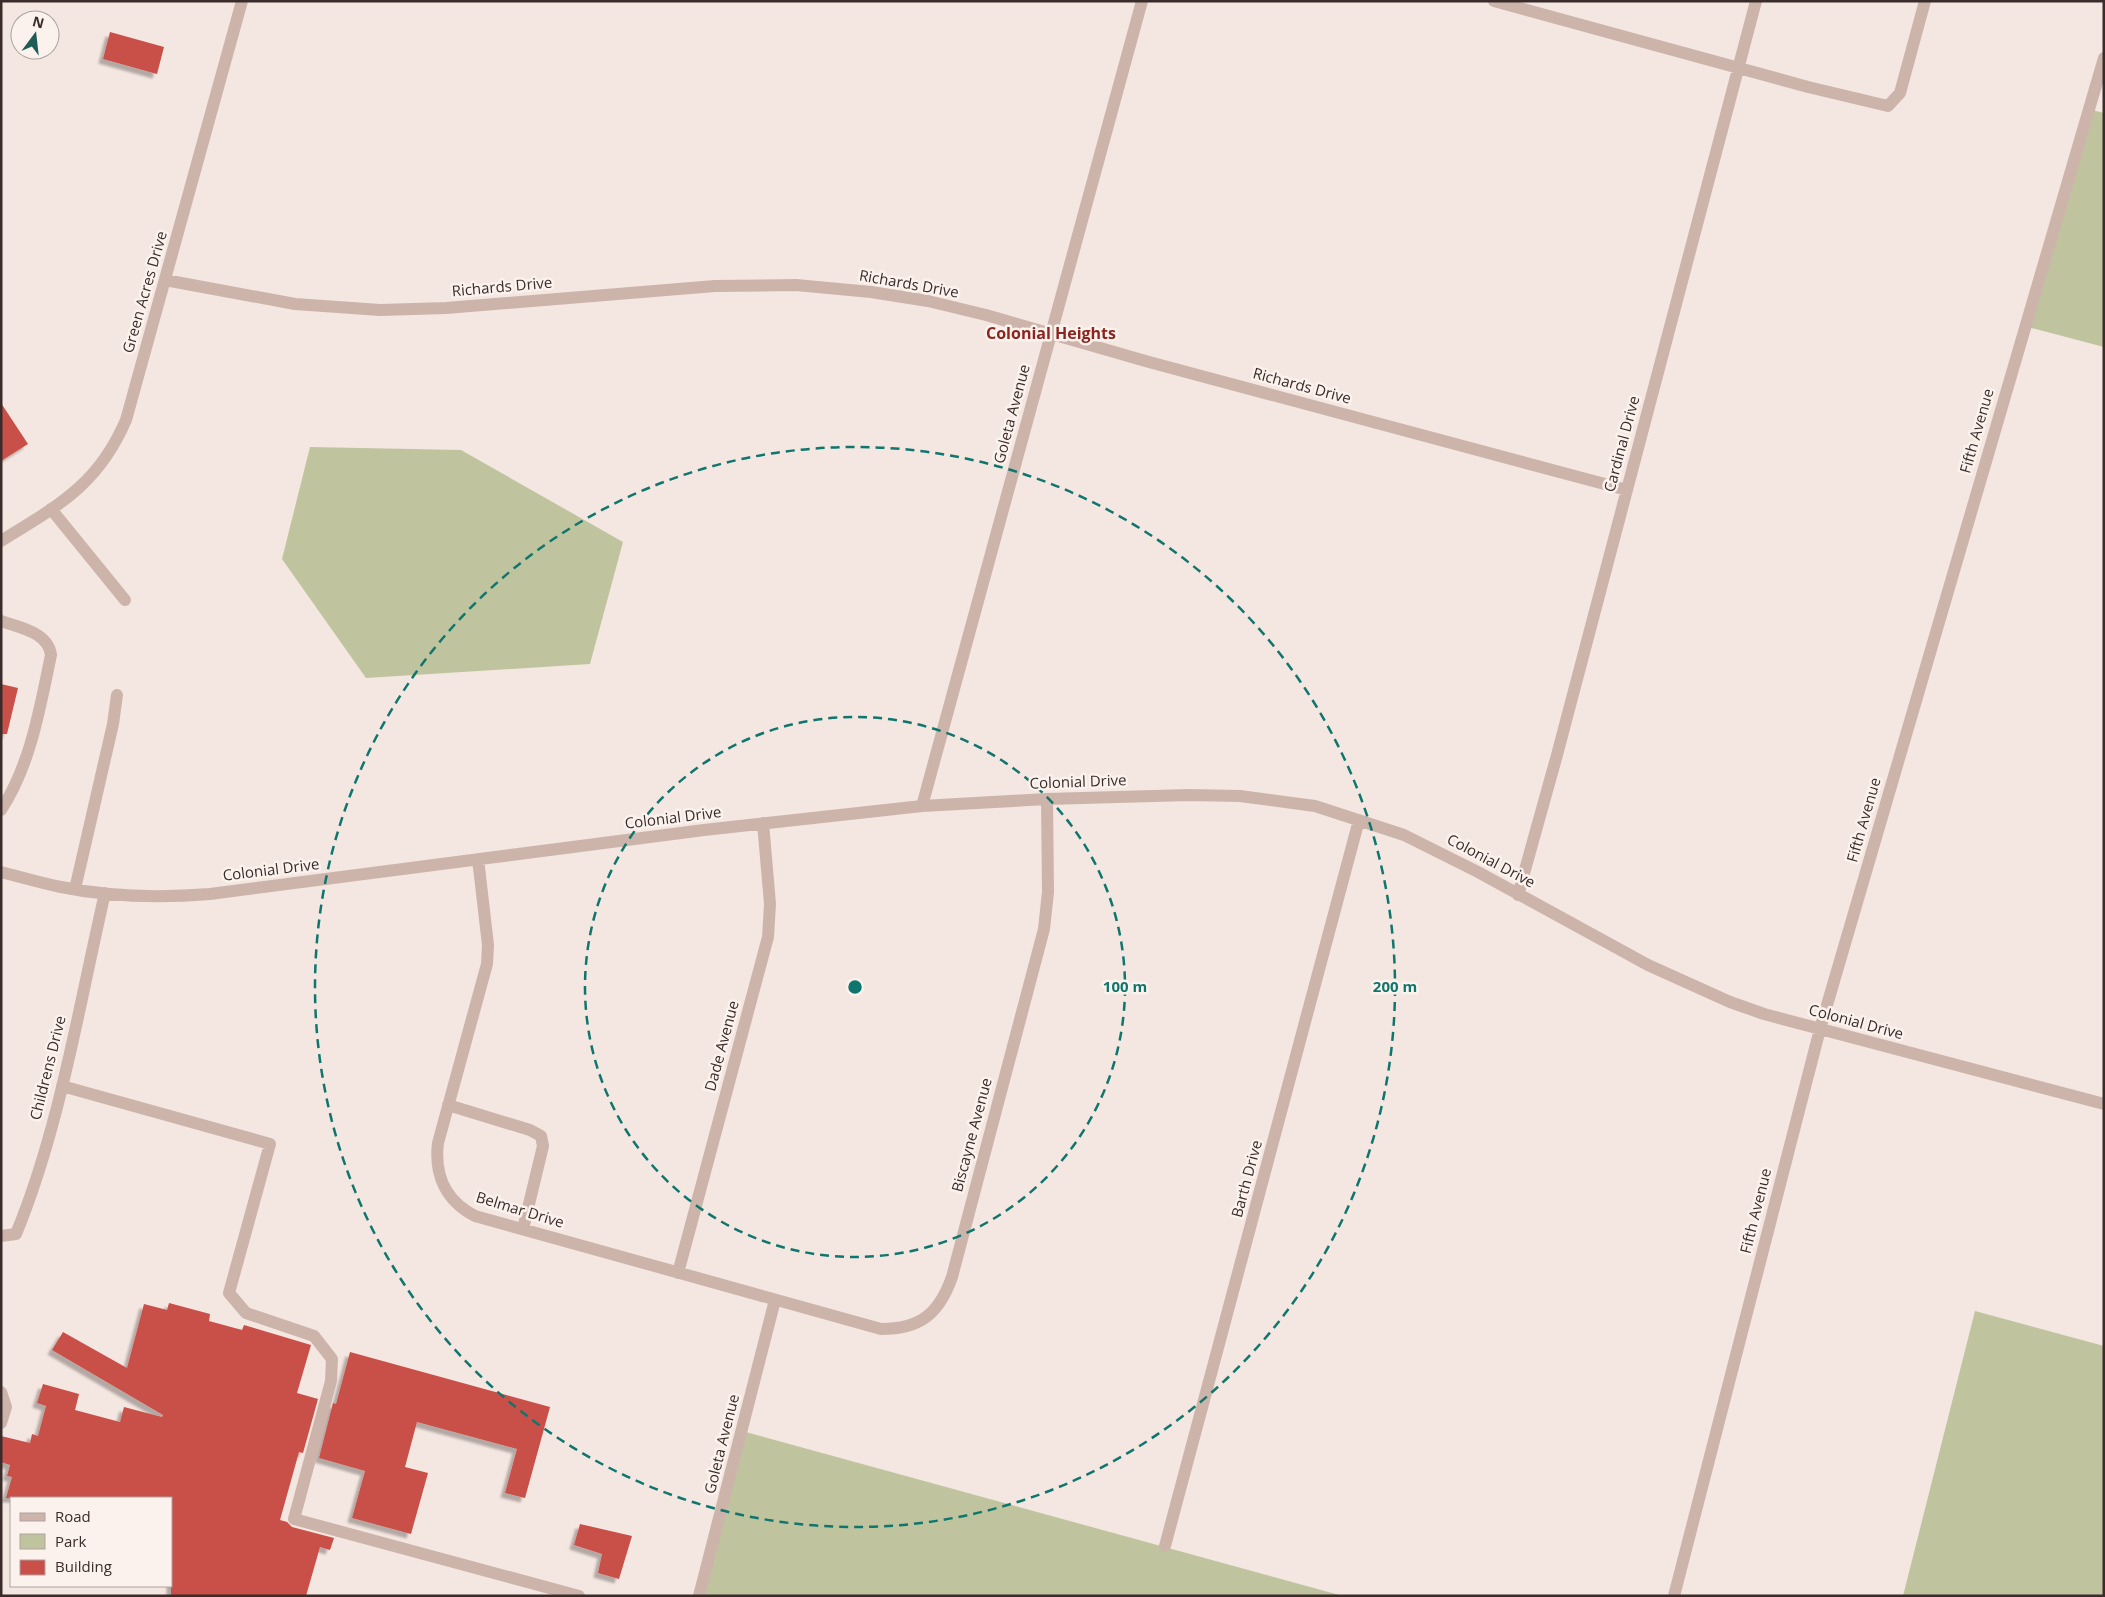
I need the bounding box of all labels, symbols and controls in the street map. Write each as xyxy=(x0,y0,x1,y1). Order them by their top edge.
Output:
north arrow xyxy=(10,10,60,60)
text: N xyxy=(31,11,46,33)
street label: Green Acres Drive xyxy=(117,228,171,355)
street label: Richards Drive xyxy=(858,264,961,302)
street label: Richards Drive xyxy=(451,272,553,300)
district label: Colonial Heights xyxy=(986,322,1116,344)
street label: Goleta Avenue xyxy=(988,362,1034,466)
street label: Richards Drive xyxy=(1251,362,1354,408)
street label: Fifth Avenue xyxy=(1954,386,1998,475)
street label: Cardinal Drive xyxy=(1599,393,1643,494)
street label: Colonial Drive xyxy=(1029,769,1127,793)
street label: Fifth Avenue xyxy=(1841,775,1885,864)
street label: Colonial Drive xyxy=(624,801,722,833)
street label: Colonial Drive xyxy=(1444,829,1539,892)
street label: Colonial Drive xyxy=(222,853,320,885)
text: 100 m xyxy=(1103,976,1147,996)
text: 200 m xyxy=(1373,976,1417,996)
centre of rings xyxy=(846,978,864,996)
street label: Dade Avenue xyxy=(699,998,743,1093)
street label: Colonial Drive xyxy=(1807,999,1906,1043)
street label: Childrens Drive xyxy=(24,1013,70,1122)
street label: Biscayne Avenue xyxy=(946,1075,996,1194)
street label: Barth Drive xyxy=(1226,1138,1266,1220)
street label: Fifth Avenue xyxy=(1735,1166,1775,1256)
street label: Belmar Drive xyxy=(474,1186,567,1232)
street label: Goleta Avenue xyxy=(699,1392,743,1496)
legend xyxy=(10,1497,172,1587)
text: Road xyxy=(55,1506,91,1526)
text: Park xyxy=(55,1531,86,1551)
text: Building xyxy=(55,1556,112,1576)

